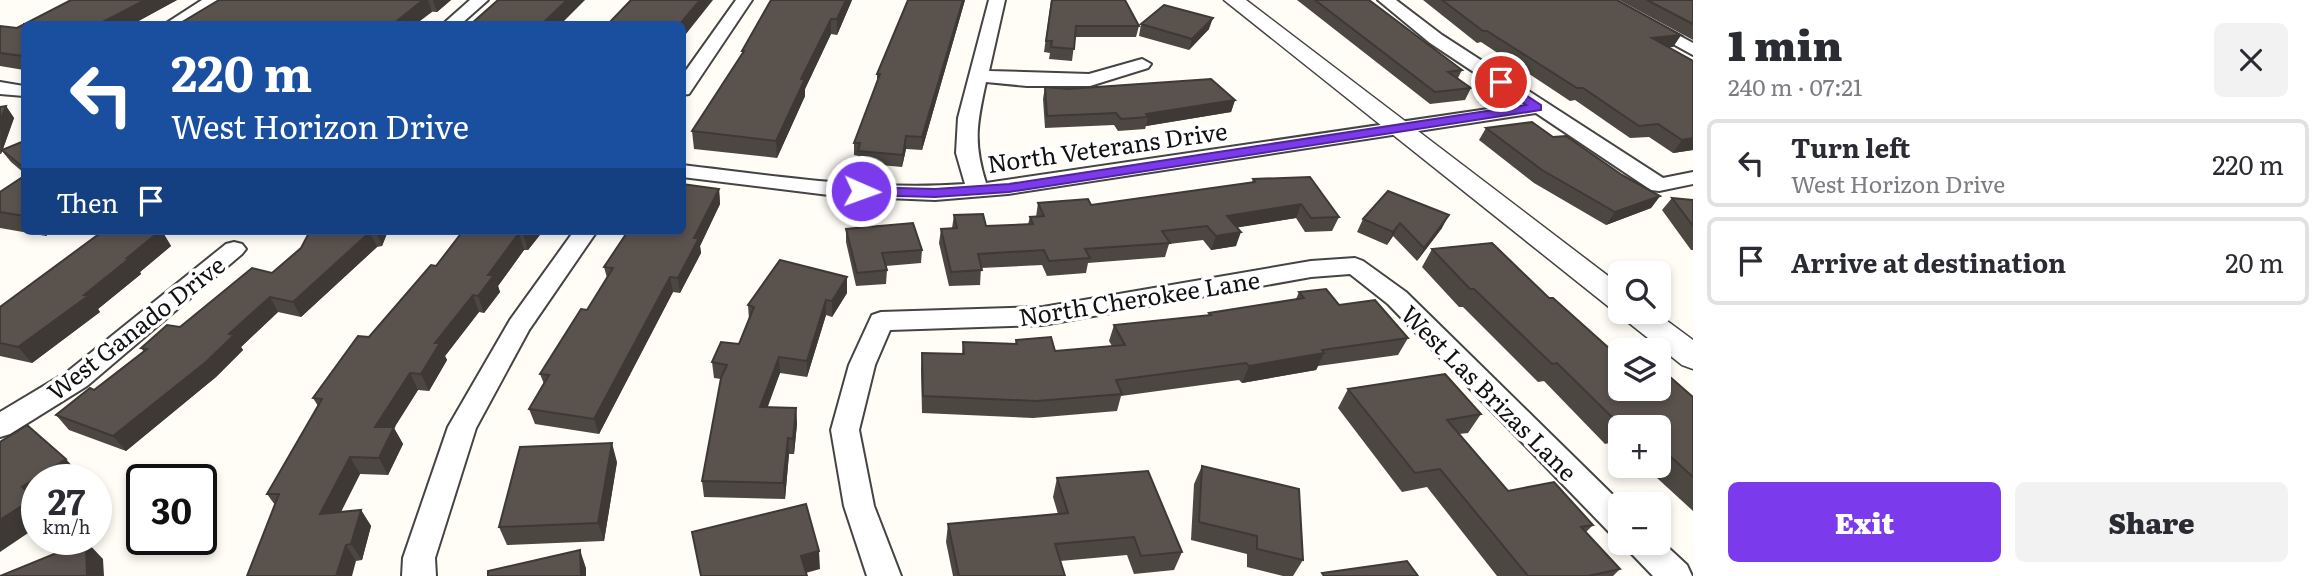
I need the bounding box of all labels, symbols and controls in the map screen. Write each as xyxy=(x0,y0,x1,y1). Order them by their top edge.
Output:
text: 1 min xyxy=(1728,12,1843,74)
button: close xyxy=(2214,23,2288,97)
text: 220 m xyxy=(171,34,312,107)
icon: left xyxy=(56,49,147,140)
pin xyxy=(1471,52,1531,112)
icon: arrive xyxy=(1482,63,1520,101)
text: 240 m · 07:21 xyxy=(1728,69,1862,103)
text: West Horizon Drive xyxy=(171,101,469,149)
street label: North Veterans Drive xyxy=(985,112,1229,180)
text: Turn left xyxy=(1791,127,1910,166)
icon: left xyxy=(1732,144,1770,182)
text: 220 m xyxy=(2212,144,2284,183)
position arrow xyxy=(824,154,898,228)
text: West Horizon Drive xyxy=(1791,166,2005,200)
text: Then xyxy=(56,182,118,221)
icon: arrive xyxy=(132,182,170,220)
icon: arrive xyxy=(1732,242,1770,280)
text: Arrive at destination xyxy=(1791,242,2066,281)
text: 20 m xyxy=(2225,242,2284,281)
street label: West Ganado Drive xyxy=(39,246,231,408)
street label: North Cherokee Lane xyxy=(1016,261,1262,333)
map controls xyxy=(1608,261,1671,555)
button: search xyxy=(1608,261,1671,324)
street label: West Las Brizas Lane xyxy=(1394,296,1586,488)
button: layers xyxy=(1608,338,1671,401)
button: + xyxy=(1608,415,1671,478)
speed limit sign: 30 xyxy=(126,464,217,555)
text: 27 xyxy=(48,474,85,526)
button: Exit xyxy=(1728,482,2001,562)
button: Share xyxy=(2015,482,2288,562)
button: − xyxy=(1608,492,1671,555)
text: km/h xyxy=(43,513,90,540)

